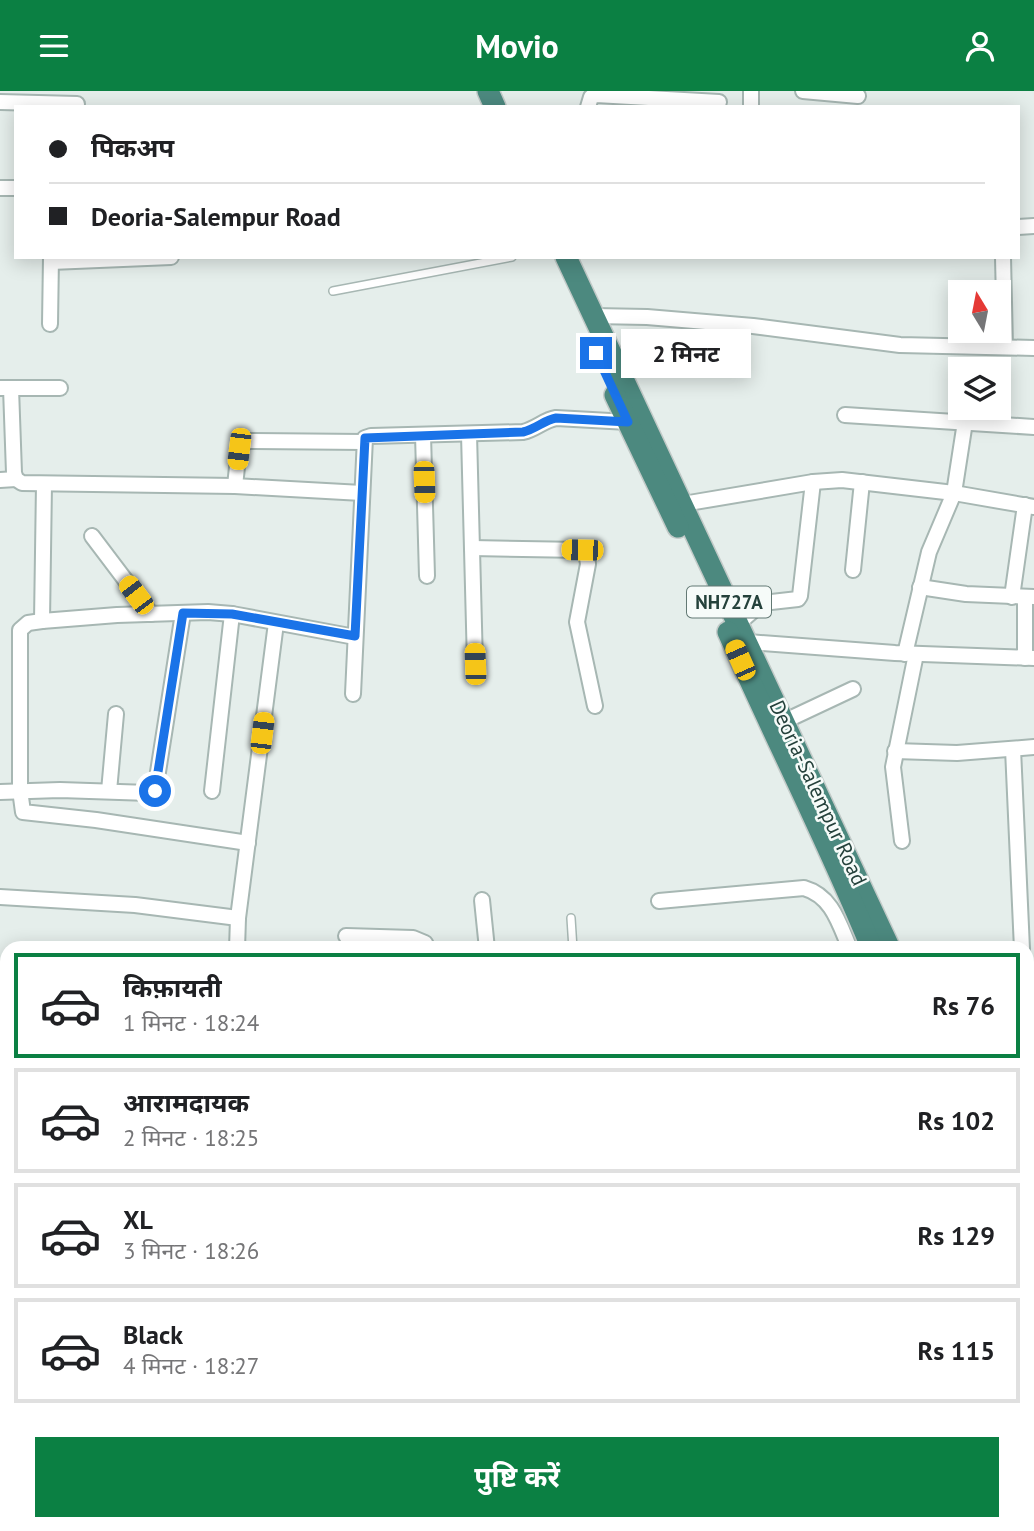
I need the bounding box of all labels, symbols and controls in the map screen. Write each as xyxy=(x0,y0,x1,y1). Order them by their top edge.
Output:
text: Movio xyxy=(475,25,559,67)
icon: menu xyxy=(35,27,73,65)
icon: person xyxy=(961,27,999,65)
text: पिकअप xyxy=(91,131,174,164)
text: Deoria-Salempur Road xyxy=(91,200,341,233)
north arrow xyxy=(948,280,1012,343)
map controls xyxy=(948,280,1011,420)
callout: 2 मिनट xyxy=(620,329,750,377)
route end xyxy=(580,337,612,369)
text: 2 मिनट xyxy=(652,339,720,368)
button: layers xyxy=(948,357,1011,420)
car xyxy=(227,427,252,471)
car xyxy=(413,461,436,503)
car xyxy=(561,539,604,561)
car xyxy=(115,572,158,618)
road number: NH727A xyxy=(687,587,771,617)
car xyxy=(722,637,759,683)
car xyxy=(464,643,487,685)
street label: Deoria-Salempur Road xyxy=(764,696,873,890)
car xyxy=(250,711,275,755)
route start xyxy=(139,775,171,807)
text: किफ़ायती xyxy=(123,971,222,1004)
icon: car xyxy=(39,974,102,1037)
text: Rs 76 xyxy=(932,989,995,1022)
text: 1 मिनट · 18:24 xyxy=(123,1008,259,1037)
text: आरामदायक xyxy=(123,1086,249,1119)
icon: car xyxy=(39,1089,102,1152)
text: Rs 102 xyxy=(918,1104,995,1137)
text: 2 मिनट · 18:25 xyxy=(123,1123,259,1152)
text: XL xyxy=(123,1203,153,1236)
icon: car xyxy=(39,1204,102,1267)
text: Rs 129 xyxy=(918,1219,995,1252)
text: 3 मिनट · 18:26 xyxy=(123,1236,259,1265)
text: Black xyxy=(123,1318,183,1351)
icon: car xyxy=(39,1319,102,1382)
text: Rs 115 xyxy=(918,1334,995,1367)
text: 4 मिनट · 18:27 xyxy=(123,1351,259,1380)
button: पुष्टि करें xyxy=(35,1437,999,1517)

